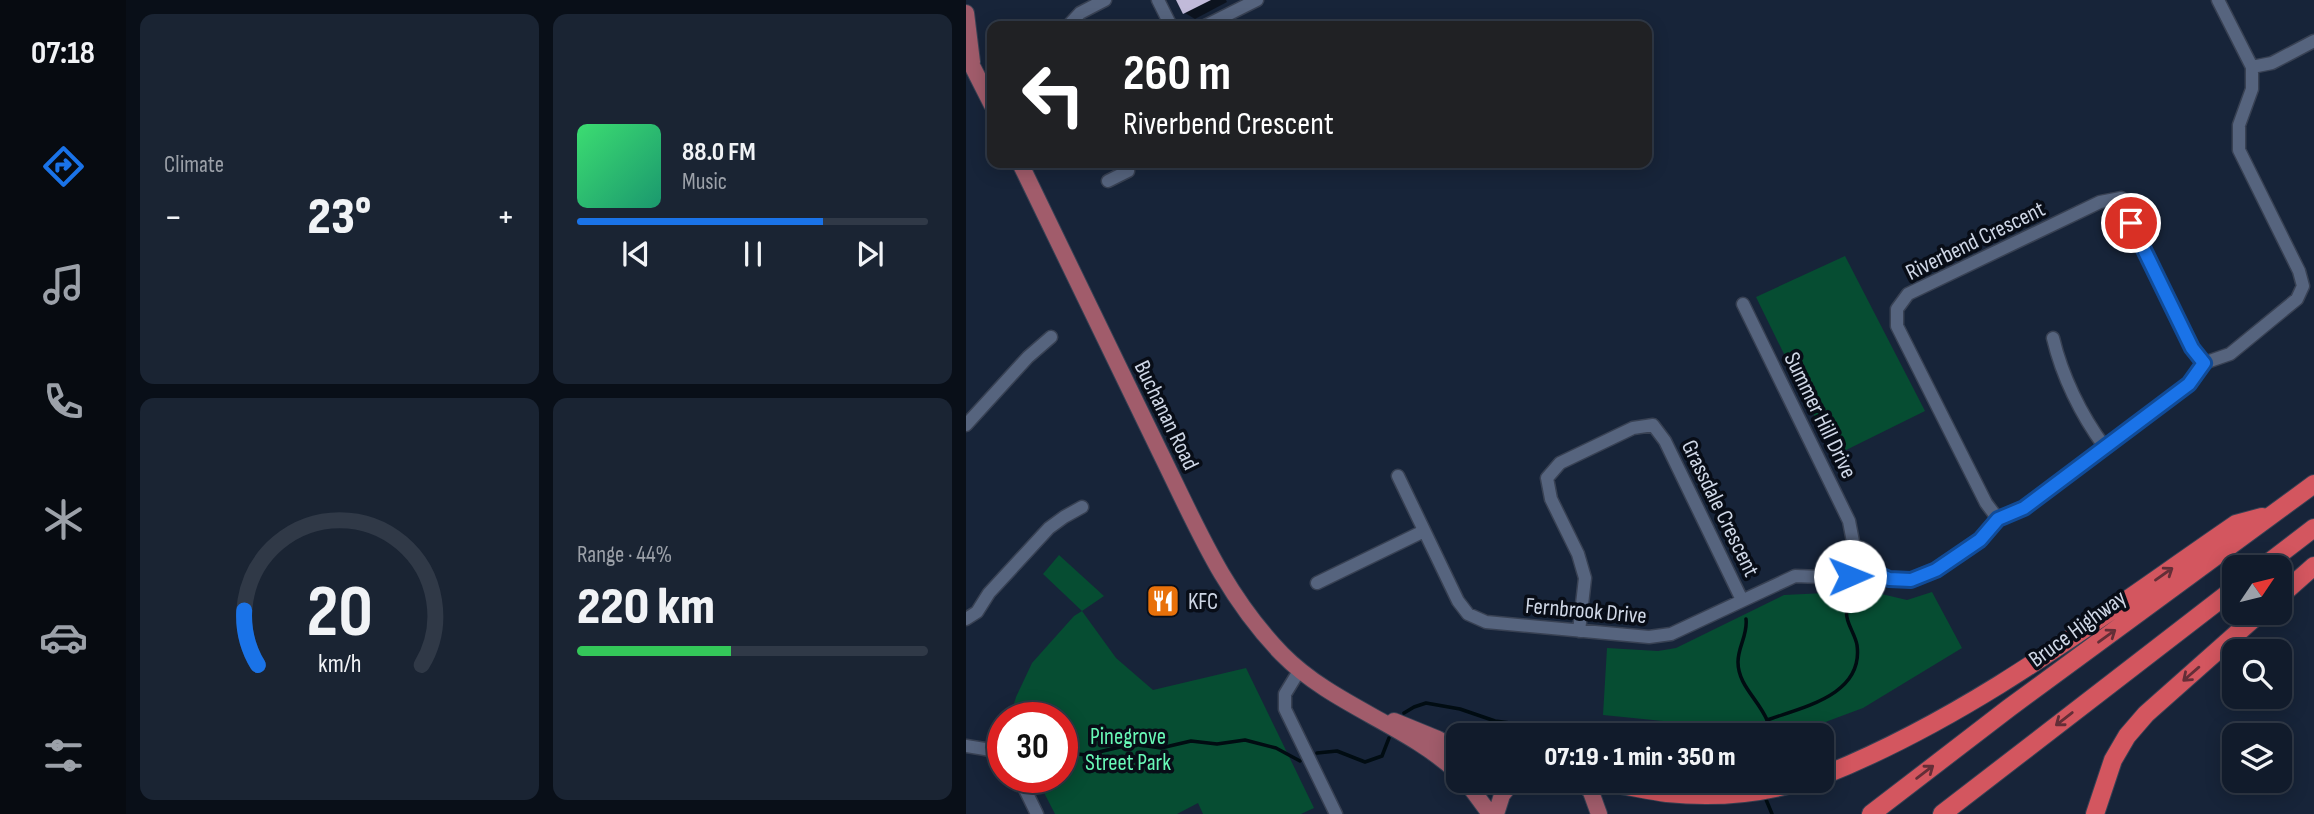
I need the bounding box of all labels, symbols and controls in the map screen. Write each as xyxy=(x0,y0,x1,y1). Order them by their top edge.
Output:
text: 07:18 xyxy=(31,34,95,73)
text: 260 m xyxy=(1123,45,1231,104)
icon: left xyxy=(1008,49,1099,140)
text: Riverbend Crescent xyxy=(1123,105,1334,144)
text: 88.0 FM xyxy=(682,137,756,168)
icon: directions xyxy=(39,142,88,191)
text: Climate xyxy=(164,151,224,179)
text: Music xyxy=(682,168,727,196)
text: 23° xyxy=(307,186,372,249)
pin xyxy=(2101,193,2161,253)
text: − xyxy=(164,195,183,240)
text: + xyxy=(496,195,515,240)
street label: Riverbend Crescent xyxy=(1901,195,2050,287)
icon: arrive xyxy=(2112,204,2150,242)
icon: previous xyxy=(617,235,655,273)
icon: pause xyxy=(734,235,772,273)
icon: next xyxy=(851,235,889,273)
icon: music xyxy=(39,260,88,309)
street label: Summer Hill Drive xyxy=(1778,348,1863,483)
street label: Buchanan Road xyxy=(1128,356,1205,475)
icon: phone xyxy=(39,377,88,426)
street label: Grassdale Crescent xyxy=(1675,435,1765,581)
icon: climate xyxy=(39,495,88,544)
position arrow xyxy=(1813,539,1887,613)
text: Range · 44% xyxy=(577,541,672,569)
north arrow xyxy=(2222,555,2292,625)
map controls xyxy=(2222,555,2292,793)
one-way arrow xyxy=(2154,566,2173,581)
text: 20 xyxy=(306,569,373,657)
text: 220 km xyxy=(577,576,715,639)
restaurant icon: KFC xyxy=(1144,582,1182,620)
street label: Bruce Highway xyxy=(2023,584,2132,674)
place label: KFC xyxy=(1188,588,1218,616)
street label: Fernbrook Drive xyxy=(1524,592,1648,630)
icon: car xyxy=(39,613,88,662)
one-way arrow xyxy=(2097,629,2116,643)
button: search xyxy=(2222,639,2292,709)
text: km/h xyxy=(318,649,361,680)
one-way arrow xyxy=(2183,666,2201,682)
speed limit sign: 30 xyxy=(987,702,1078,793)
one-way arrow xyxy=(2055,712,2074,727)
park label: Pinegrove Street Park xyxy=(1085,723,1171,777)
button: layers xyxy=(2222,723,2292,793)
icon: filters xyxy=(39,731,88,780)
text: 07:19 · 1 min · 350 m xyxy=(1545,742,1735,773)
one-way arrow xyxy=(1915,765,1934,780)

